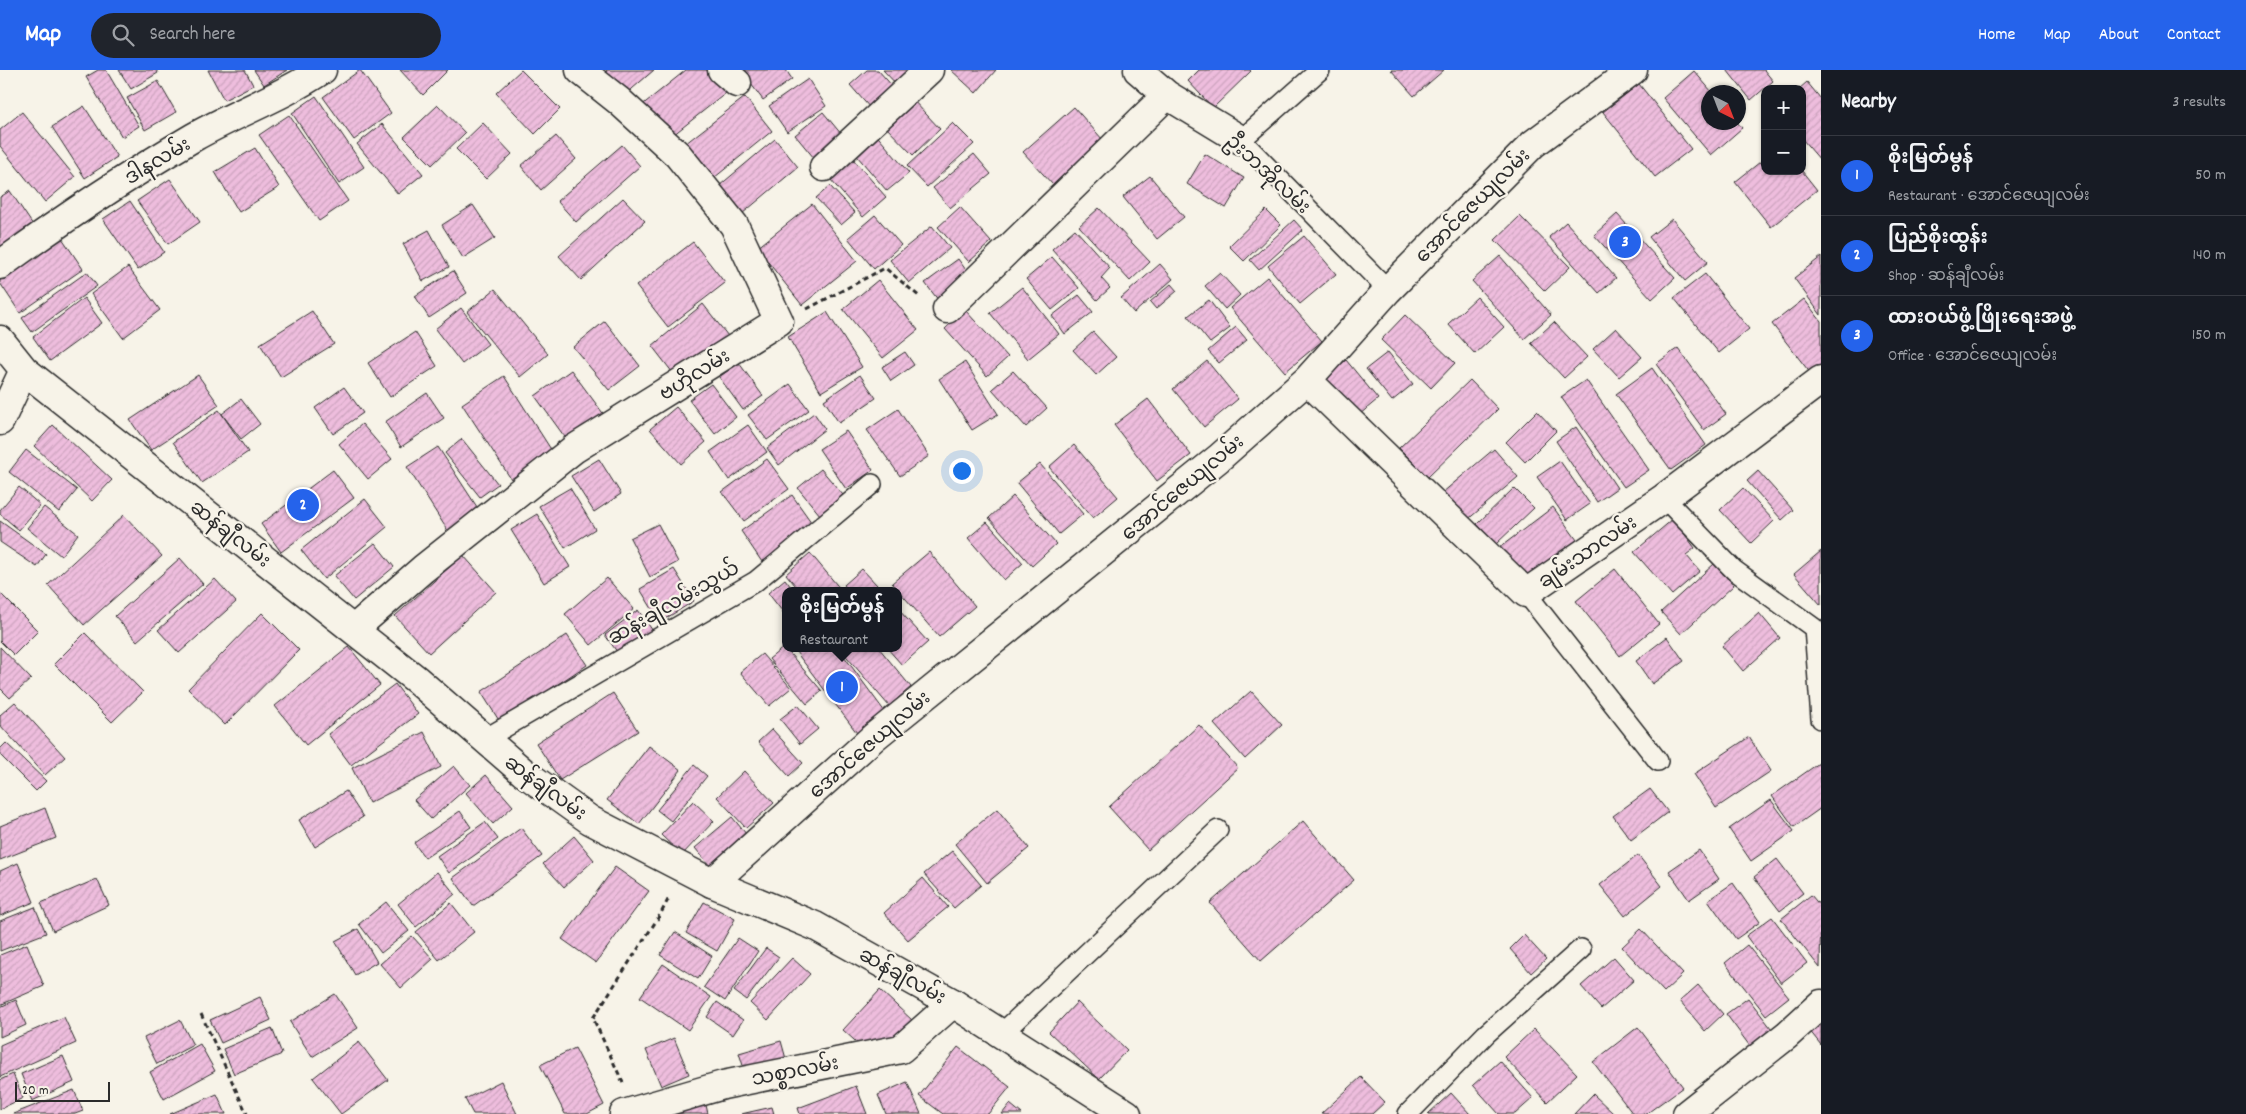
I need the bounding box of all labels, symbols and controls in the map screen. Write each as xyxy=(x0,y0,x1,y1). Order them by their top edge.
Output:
search box xyxy=(91,13,441,58)
text: Map xyxy=(25,18,61,52)
icon: search xyxy=(109,21,137,49)
text: Search here xyxy=(149,22,235,49)
text: Home xyxy=(1978,23,2015,48)
text: Map xyxy=(2043,23,2071,48)
text: About xyxy=(2099,23,2139,48)
text: Contact xyxy=(2167,23,2221,48)
north arrow xyxy=(1701,85,1746,130)
map controls xyxy=(1761,85,1806,175)
button: + xyxy=(1761,85,1806,130)
text: Nearby xyxy=(1841,88,1896,118)
text: 3 results xyxy=(2172,91,2226,114)
street label: ဦးဘအိုလမ်း xyxy=(1218,126,1318,222)
street label: ဒါနလမ်း xyxy=(119,129,197,193)
button: − xyxy=(1761,130,1806,175)
street label: အောင်ဇေယျလမ်း xyxy=(1408,141,1538,271)
text: စိုးမြတ်မွန် xyxy=(1888,146,1973,173)
text: 1 xyxy=(1855,164,1859,187)
text: 50 m xyxy=(2195,164,2226,187)
text: Restaurant · အောင်ဇေယျလမ်း xyxy=(1888,185,2090,208)
pin: 3 xyxy=(1609,223,1641,261)
text: ပြည်စိုးထွန်း xyxy=(1888,226,1988,253)
text: 2 xyxy=(1854,244,1861,267)
text: 140 m xyxy=(2192,244,2226,267)
text: Shop · ဆန်ချီလမ်း xyxy=(1888,265,2004,288)
text: ထားဝယ်ဖွံ့ဖြိုးရေးအဖွဲ့ xyxy=(1888,306,2073,333)
text: 3 xyxy=(1853,324,1861,347)
text: 150 m xyxy=(2192,324,2226,347)
street label: ဗဟိုလမ်း xyxy=(653,341,736,409)
text: Office · အောင်ဇေယျလမ်း xyxy=(1888,345,2057,368)
street label: အောင်ဇေယျလမ်း xyxy=(1115,427,1251,549)
your location xyxy=(949,458,975,484)
pin: 2 xyxy=(287,486,319,524)
street label: ဆန်ချီလမ်း xyxy=(183,493,277,576)
street label: ချမ်းသာလမ်း xyxy=(1532,508,1644,597)
street label: ဆန်းချီလမ်းသွယ် xyxy=(602,553,745,654)
popup xyxy=(782,587,902,652)
text: စိုးမြတ်မွန် xyxy=(799,596,885,623)
text: Restaurant xyxy=(799,629,868,652)
pin: 1 xyxy=(826,668,858,706)
street label: အောင်ဇေယျလမ်း xyxy=(802,683,938,807)
street label: ဆန်ချီလမ်း xyxy=(497,748,593,829)
street label: ဆန်ချီလမ်း xyxy=(853,940,952,1013)
street label: သစ္စာလမ်း xyxy=(749,1048,841,1095)
scale bar xyxy=(15,1079,110,1102)
text: 20 m xyxy=(22,1081,49,1101)

